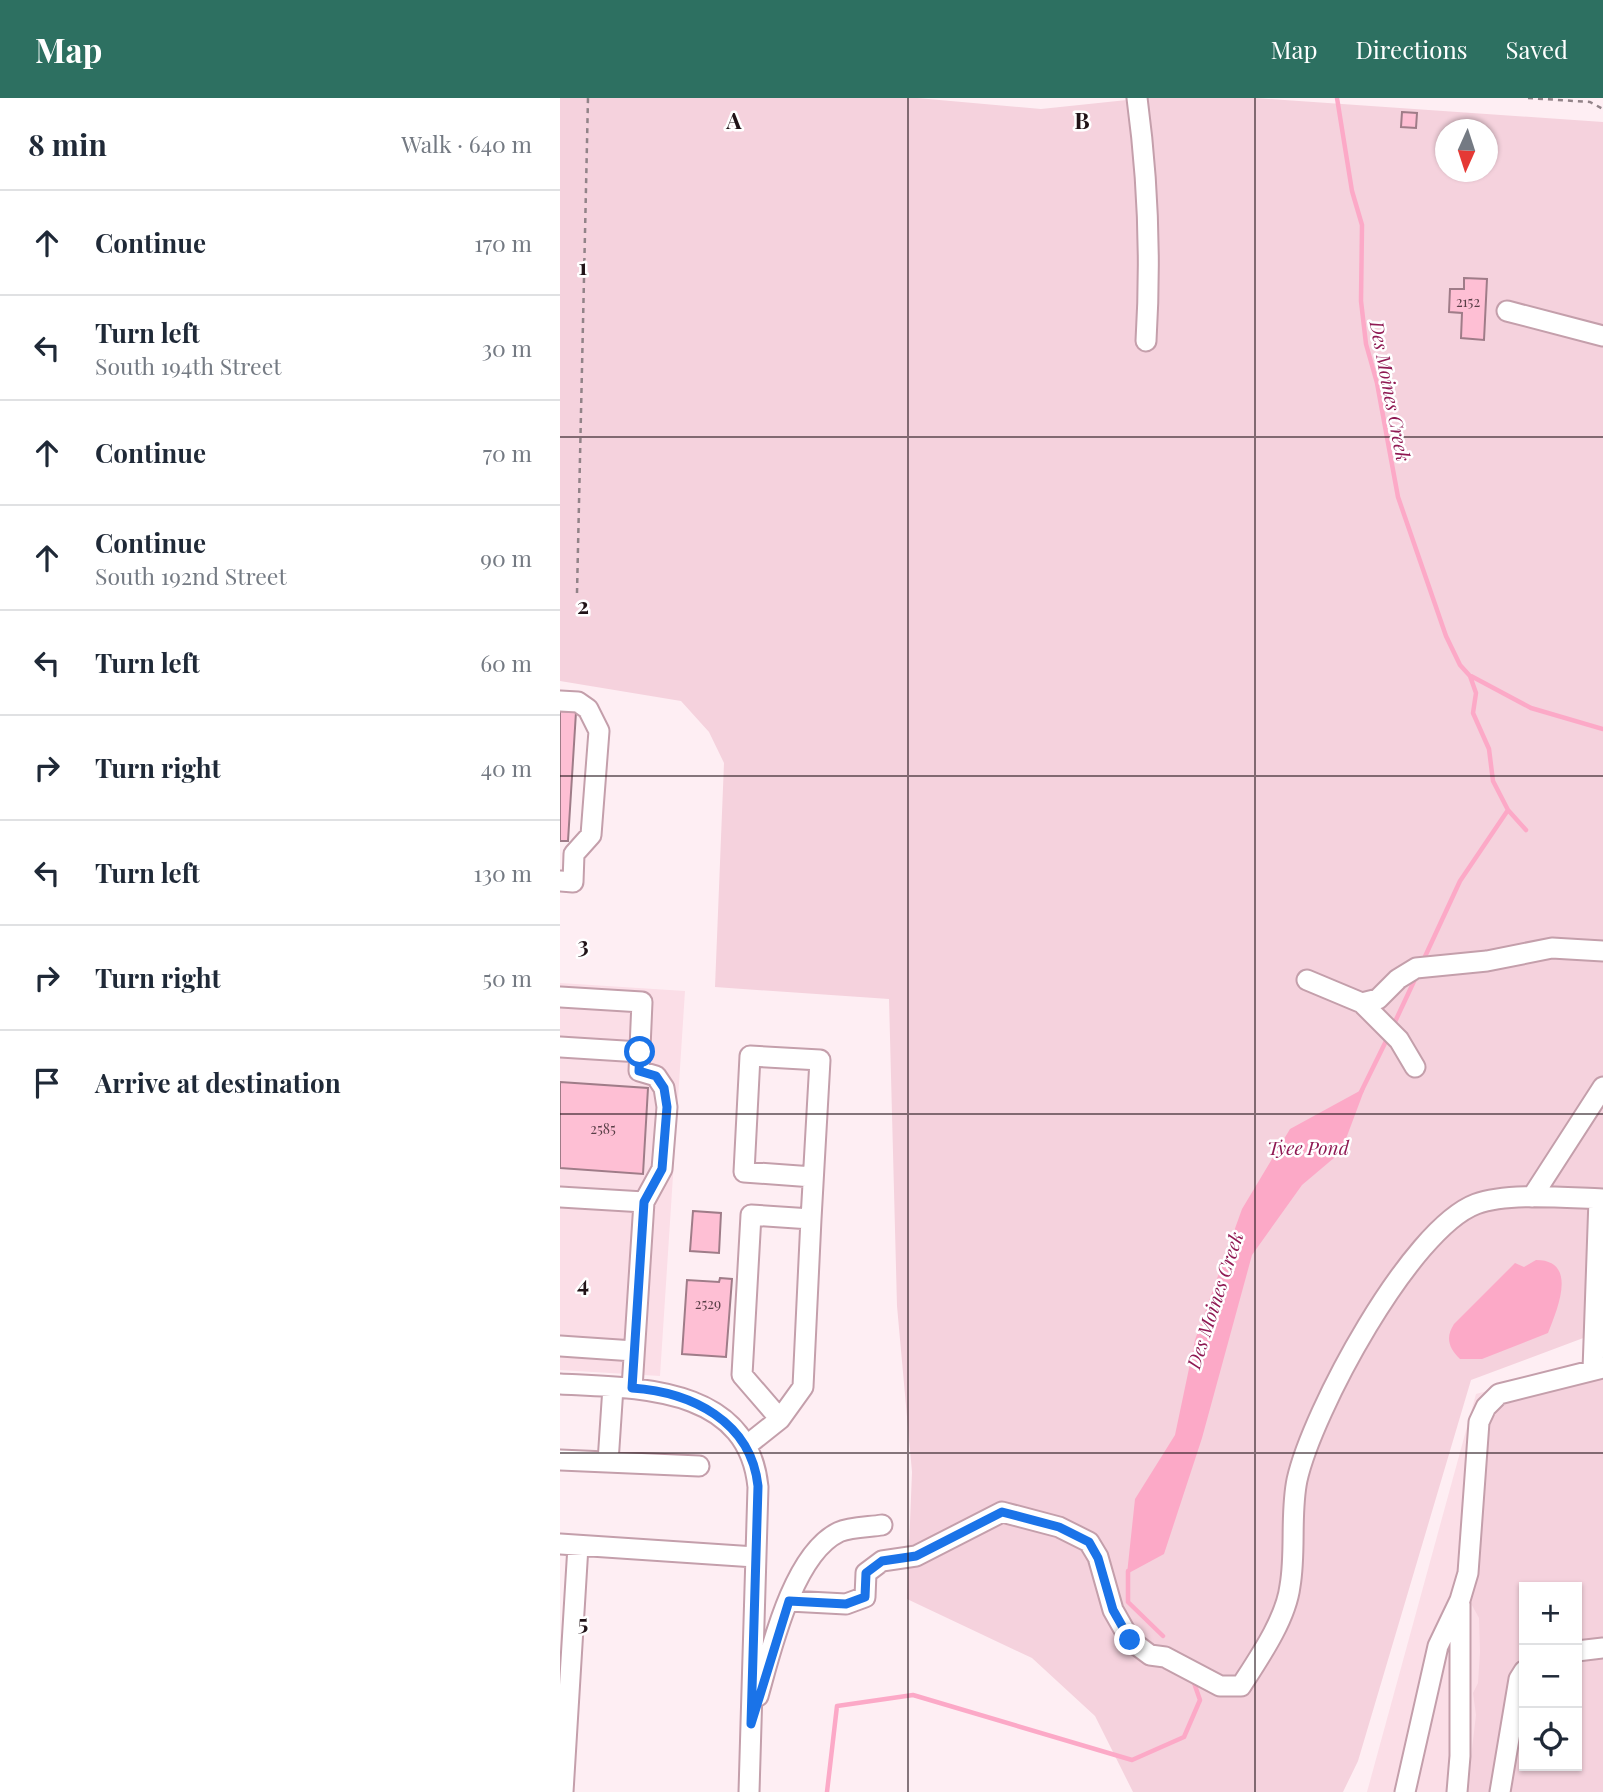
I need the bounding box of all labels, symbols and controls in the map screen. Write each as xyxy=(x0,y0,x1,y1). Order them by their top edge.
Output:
text: Map xyxy=(35,27,102,71)
text: Map xyxy=(1271,33,1317,65)
text: Directions xyxy=(1355,33,1468,65)
text: Saved xyxy=(1506,33,1568,65)
text: A xyxy=(725,104,742,135)
text: B xyxy=(1074,104,1090,135)
north arrow xyxy=(1435,119,1498,182)
text: 8 min xyxy=(28,124,107,164)
text: Walk · 640 m xyxy=(401,128,532,159)
icon: ahead xyxy=(28,224,66,262)
text: Continue xyxy=(95,225,206,260)
text: 170 m xyxy=(474,227,532,258)
text: 1 xyxy=(579,250,588,281)
house number: 2152 xyxy=(1456,292,1480,311)
text: Turn left xyxy=(95,315,200,350)
water label: Des Moines Creek xyxy=(1364,317,1417,464)
icon: left xyxy=(28,329,66,367)
text: 30 m xyxy=(482,332,532,363)
text: South 194th Street xyxy=(95,350,282,381)
icon: ahead xyxy=(28,434,66,472)
text: Continue xyxy=(95,435,206,470)
text: 70 m xyxy=(483,437,532,468)
text: Continue xyxy=(95,525,206,560)
icon: ahead xyxy=(28,539,66,577)
text: 90 m xyxy=(480,542,532,573)
text: South 192nd Street xyxy=(95,560,287,591)
text: 2 xyxy=(577,589,589,620)
icon: left xyxy=(28,644,66,682)
text: Turn left xyxy=(95,645,200,680)
text: 60 m xyxy=(480,647,532,678)
icon: right xyxy=(28,749,66,787)
text: Turn right xyxy=(95,750,221,785)
text: 40 m xyxy=(481,752,532,783)
icon: left xyxy=(28,854,66,892)
text: Turn left xyxy=(95,855,200,890)
text: 130 m xyxy=(474,857,532,888)
text: 3 xyxy=(577,928,589,959)
icon: right xyxy=(28,959,66,997)
text: Turn right xyxy=(95,960,221,995)
text: 50 m xyxy=(483,962,532,993)
route start xyxy=(624,1036,655,1067)
icon: arrive xyxy=(28,1064,66,1102)
text: Arrive at destination xyxy=(95,1065,341,1100)
house number: 2585 xyxy=(590,1119,616,1138)
water label: Tyee Pond xyxy=(1267,1134,1350,1160)
water label: Des Moines Creek xyxy=(1179,1228,1248,1373)
text: 4 xyxy=(577,1267,589,1298)
house number: 2529 xyxy=(695,1294,721,1313)
map controls xyxy=(1519,1582,1582,1771)
button: + xyxy=(1519,1582,1582,1645)
text: 5 xyxy=(578,1606,588,1637)
route end xyxy=(1114,1624,1145,1655)
button: − xyxy=(1519,1645,1582,1708)
button: locate xyxy=(1519,1708,1582,1771)

